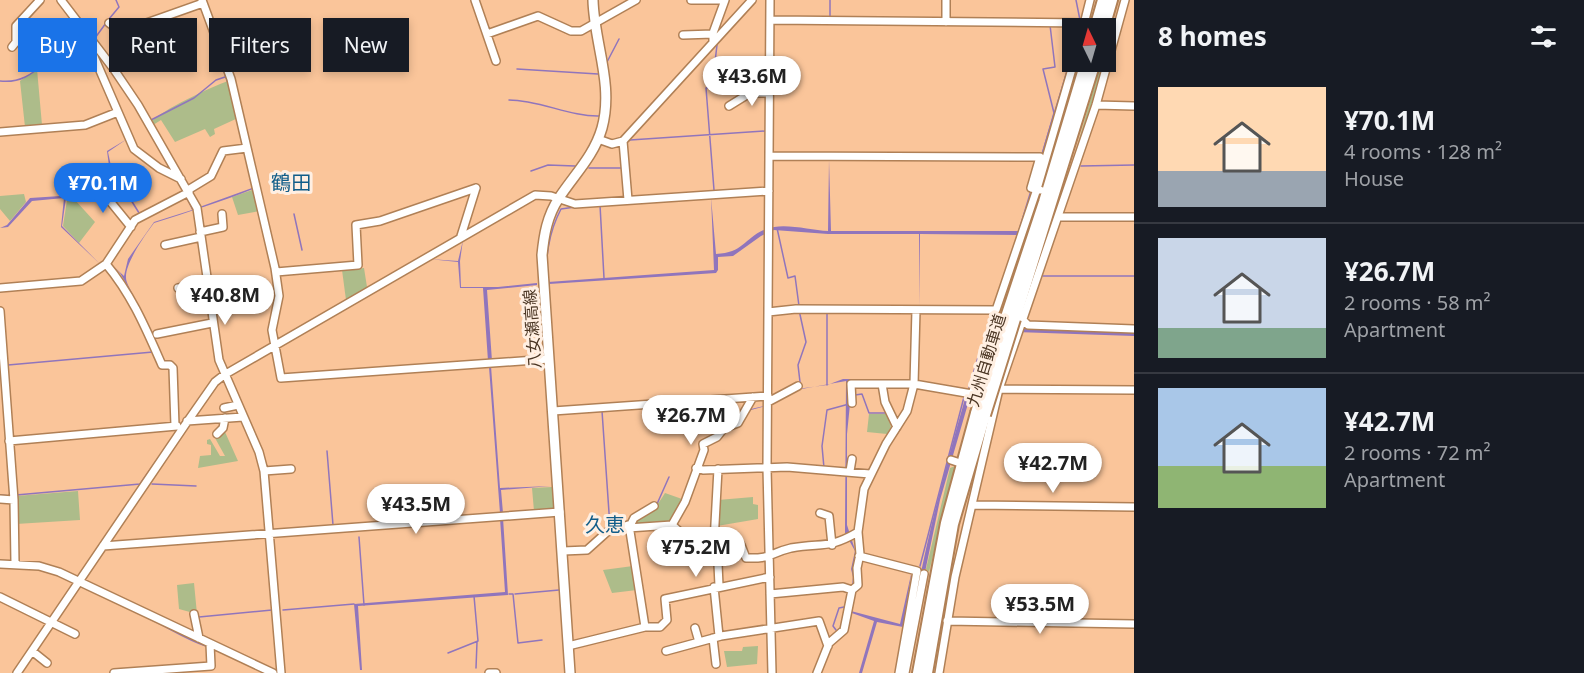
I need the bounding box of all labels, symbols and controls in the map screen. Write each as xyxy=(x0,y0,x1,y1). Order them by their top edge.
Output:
chip: Buy xyxy=(18,18,97,72)
chip: Rent xyxy=(109,18,197,72)
chip: Filters xyxy=(209,18,311,72)
chip: New xyxy=(323,18,409,72)
north arrow xyxy=(1062,18,1116,72)
map controls xyxy=(1062,18,1116,72)
text: 8 homes xyxy=(1158,18,1267,54)
icon: filters xyxy=(1527,20,1560,53)
pin: ¥43.6M xyxy=(703,56,801,107)
text: ¥43.6M xyxy=(717,62,787,89)
text: ¥70.1M xyxy=(1344,102,1435,138)
icon: home xyxy=(1206,111,1278,183)
text: 4 rooms · 128 m² xyxy=(1344,138,1502,165)
pin: ¥70.1M xyxy=(54,163,152,214)
text: House xyxy=(1344,165,1404,192)
text: ¥70.1M xyxy=(68,169,138,196)
district label: 鶴田 xyxy=(271,169,311,196)
text: ¥26.7M xyxy=(1344,253,1435,289)
icon: home xyxy=(1206,262,1278,334)
pin: ¥40.8M xyxy=(176,275,274,326)
text: ¥40.8M xyxy=(190,281,260,308)
street label: 八女瀬高線 xyxy=(518,288,546,370)
text: 2 rooms · 58 m² xyxy=(1344,289,1491,316)
street label: 九州自動車道 xyxy=(961,311,1011,409)
text: Apartment xyxy=(1344,316,1445,343)
pin: ¥26.7M xyxy=(642,395,740,446)
text: ¥26.7M xyxy=(656,401,726,428)
text: ¥42.7M xyxy=(1344,403,1435,439)
icon: home xyxy=(1206,412,1278,484)
text: 2 rooms · 72 m² xyxy=(1344,439,1491,466)
pin: ¥42.7M xyxy=(1004,443,1102,494)
text: ¥42.7M xyxy=(1018,449,1088,476)
text: Apartment xyxy=(1344,466,1445,493)
pin: ¥43.5M xyxy=(367,484,465,535)
text: ¥43.5M xyxy=(381,490,451,517)
district label: 久恵 xyxy=(585,511,625,538)
pin: ¥75.2M xyxy=(647,527,745,578)
text: ¥75.2M xyxy=(661,533,731,560)
pin: ¥53.5M xyxy=(991,584,1089,635)
text: ¥53.5M xyxy=(1005,590,1075,617)

